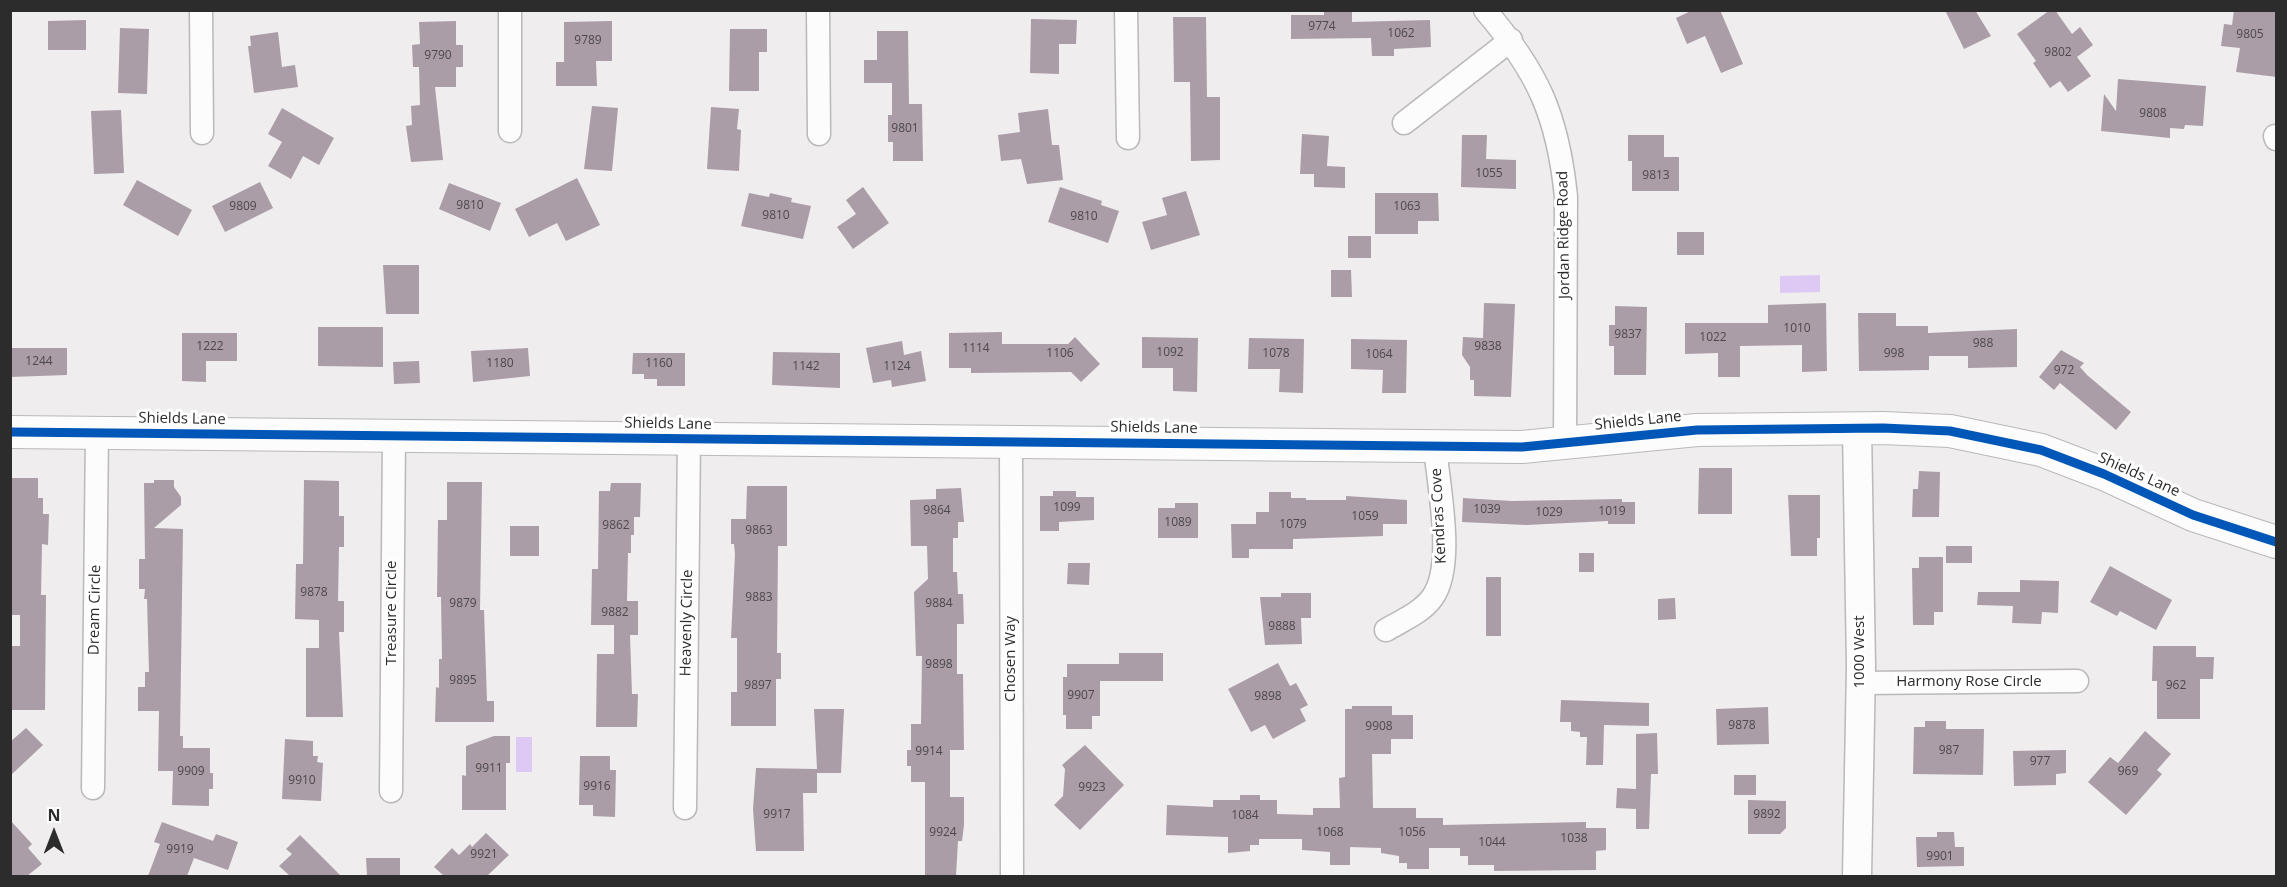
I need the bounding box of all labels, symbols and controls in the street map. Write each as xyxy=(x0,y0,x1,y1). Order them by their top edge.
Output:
house number: 9774 xyxy=(1308,20,1336,34)
house number: 1062 xyxy=(1387,27,1415,41)
house number: 9805 xyxy=(2236,28,2264,42)
house number: 9789 xyxy=(574,34,602,48)
house number: 9802 xyxy=(2044,46,2072,60)
house number: 9790 xyxy=(424,49,452,63)
house number: 9808 xyxy=(2139,107,2167,121)
house number: 9801 xyxy=(891,122,919,136)
house number: 1055 xyxy=(1475,167,1503,181)
house number: 9813 xyxy=(1642,169,1670,183)
street label: Jordan Ridge Road xyxy=(1554,171,1574,299)
house number: 9810 xyxy=(456,199,484,213)
house number: 9809 xyxy=(229,200,257,214)
house number: 1063 xyxy=(1393,200,1421,214)
house number: 9810 xyxy=(762,209,790,223)
house number: 9810 xyxy=(1070,210,1098,224)
house number: 1010 xyxy=(1783,322,1811,336)
house number: 9837 xyxy=(1614,328,1642,342)
house number: 1022 xyxy=(1699,331,1727,345)
house number: 988 xyxy=(1973,337,1993,351)
house number: 1222 xyxy=(196,340,224,354)
house number: 9838 xyxy=(1474,340,1502,354)
house number: 1114 xyxy=(962,342,990,356)
house number: 1092 xyxy=(1156,346,1184,360)
house number: 1106 xyxy=(1046,347,1074,361)
house number: 1078 xyxy=(1262,347,1290,361)
house number: 998 xyxy=(1884,347,1904,361)
house number: 1064 xyxy=(1365,348,1393,362)
house number: 1244 xyxy=(25,355,53,369)
house number: 1180 xyxy=(486,357,514,371)
house number: 1160 xyxy=(645,357,673,371)
house number: 1142 xyxy=(792,360,820,374)
house number: 1124 xyxy=(883,360,911,374)
house number: 972 xyxy=(2054,364,2074,378)
street label: Shields Lane xyxy=(1594,407,1682,435)
street label: Shields Lane xyxy=(138,409,226,429)
street label: Shields Lane xyxy=(624,414,712,434)
street label: Shields Lane xyxy=(1110,418,1198,438)
street label: Shields Lane xyxy=(2095,449,2183,501)
street label: Kendras Cove xyxy=(1428,468,1450,564)
house number: 1099 xyxy=(1053,501,1081,515)
house number: 1039 xyxy=(1473,503,1501,517)
house number: 9864 xyxy=(923,504,951,518)
house number: 1019 xyxy=(1598,505,1626,519)
house number: 1029 xyxy=(1535,506,1563,520)
house number: 1059 xyxy=(1351,510,1379,524)
house number: 1089 xyxy=(1164,516,1192,530)
house number: 1079 xyxy=(1279,518,1307,532)
house number: 9862 xyxy=(602,519,630,533)
house number: 9863 xyxy=(745,524,773,538)
street label: Treasure Circle xyxy=(383,561,401,665)
street label: Dream Circle xyxy=(85,565,105,655)
street label: Heavenly Circle xyxy=(677,569,697,677)
house number: 9878 xyxy=(300,586,328,600)
house number: 9883 xyxy=(745,591,773,605)
house number: 9879 xyxy=(449,597,477,611)
house number: 9884 xyxy=(925,597,953,611)
house number: 9882 xyxy=(601,606,629,620)
street label: Chosen Way xyxy=(1002,616,1020,702)
street label: 1000 West xyxy=(1851,616,1869,688)
house number: 9888 xyxy=(1268,620,1296,634)
house number: 9898 xyxy=(925,658,953,672)
street label: Harmony Rose Circle xyxy=(1896,673,2042,691)
house number: 9895 xyxy=(449,674,477,688)
house number: 9897 xyxy=(744,679,772,693)
house number: 962 xyxy=(2166,679,2186,693)
house number: 9907 xyxy=(1067,689,1095,703)
house number: 9898 xyxy=(1254,690,1282,704)
house number: 9878 xyxy=(1728,719,1756,733)
house number: 9908 xyxy=(1365,720,1393,734)
house number: 987 xyxy=(1939,744,1959,758)
house number: 9914 xyxy=(915,745,943,759)
house number: 977 xyxy=(2030,755,2050,769)
house number: 9911 xyxy=(475,762,503,776)
house number: 9909 xyxy=(177,765,205,779)
house number: 969 xyxy=(2118,765,2138,779)
house number: 9910 xyxy=(288,774,316,788)
house number: 9916 xyxy=(583,780,611,794)
house number: 9923 xyxy=(1078,781,1106,795)
north arrow xyxy=(24,803,84,863)
text: N xyxy=(47,804,61,826)
house number: 9917 xyxy=(763,808,791,822)
house number: 9892 xyxy=(1753,808,1781,822)
house number: 1084 xyxy=(1231,809,1259,823)
house number: 9924 xyxy=(929,826,957,840)
house number: 1068 xyxy=(1316,826,1344,840)
house number: 1056 xyxy=(1398,826,1426,840)
house number: 1038 xyxy=(1560,832,1588,846)
house number: 1044 xyxy=(1478,836,1506,850)
house number: 9919 xyxy=(166,843,194,857)
house number: 9921 xyxy=(470,848,498,862)
house number: 9901 xyxy=(1926,850,1954,864)

